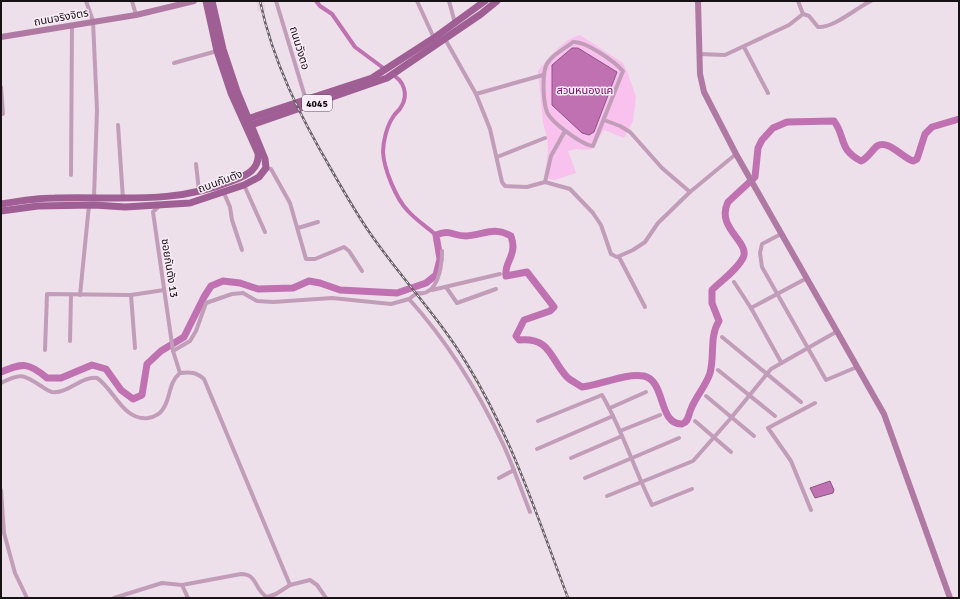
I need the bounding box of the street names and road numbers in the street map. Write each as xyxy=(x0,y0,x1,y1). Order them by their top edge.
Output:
street label: ถนนจริงจิตร xyxy=(33,6,90,29)
street label: ถนนวังตอ xyxy=(287,25,312,71)
road number: 4045 xyxy=(302,95,332,111)
street label: ถนนกันตัง xyxy=(196,167,244,196)
street label: ซอยกันตัง 13 xyxy=(158,238,181,299)

